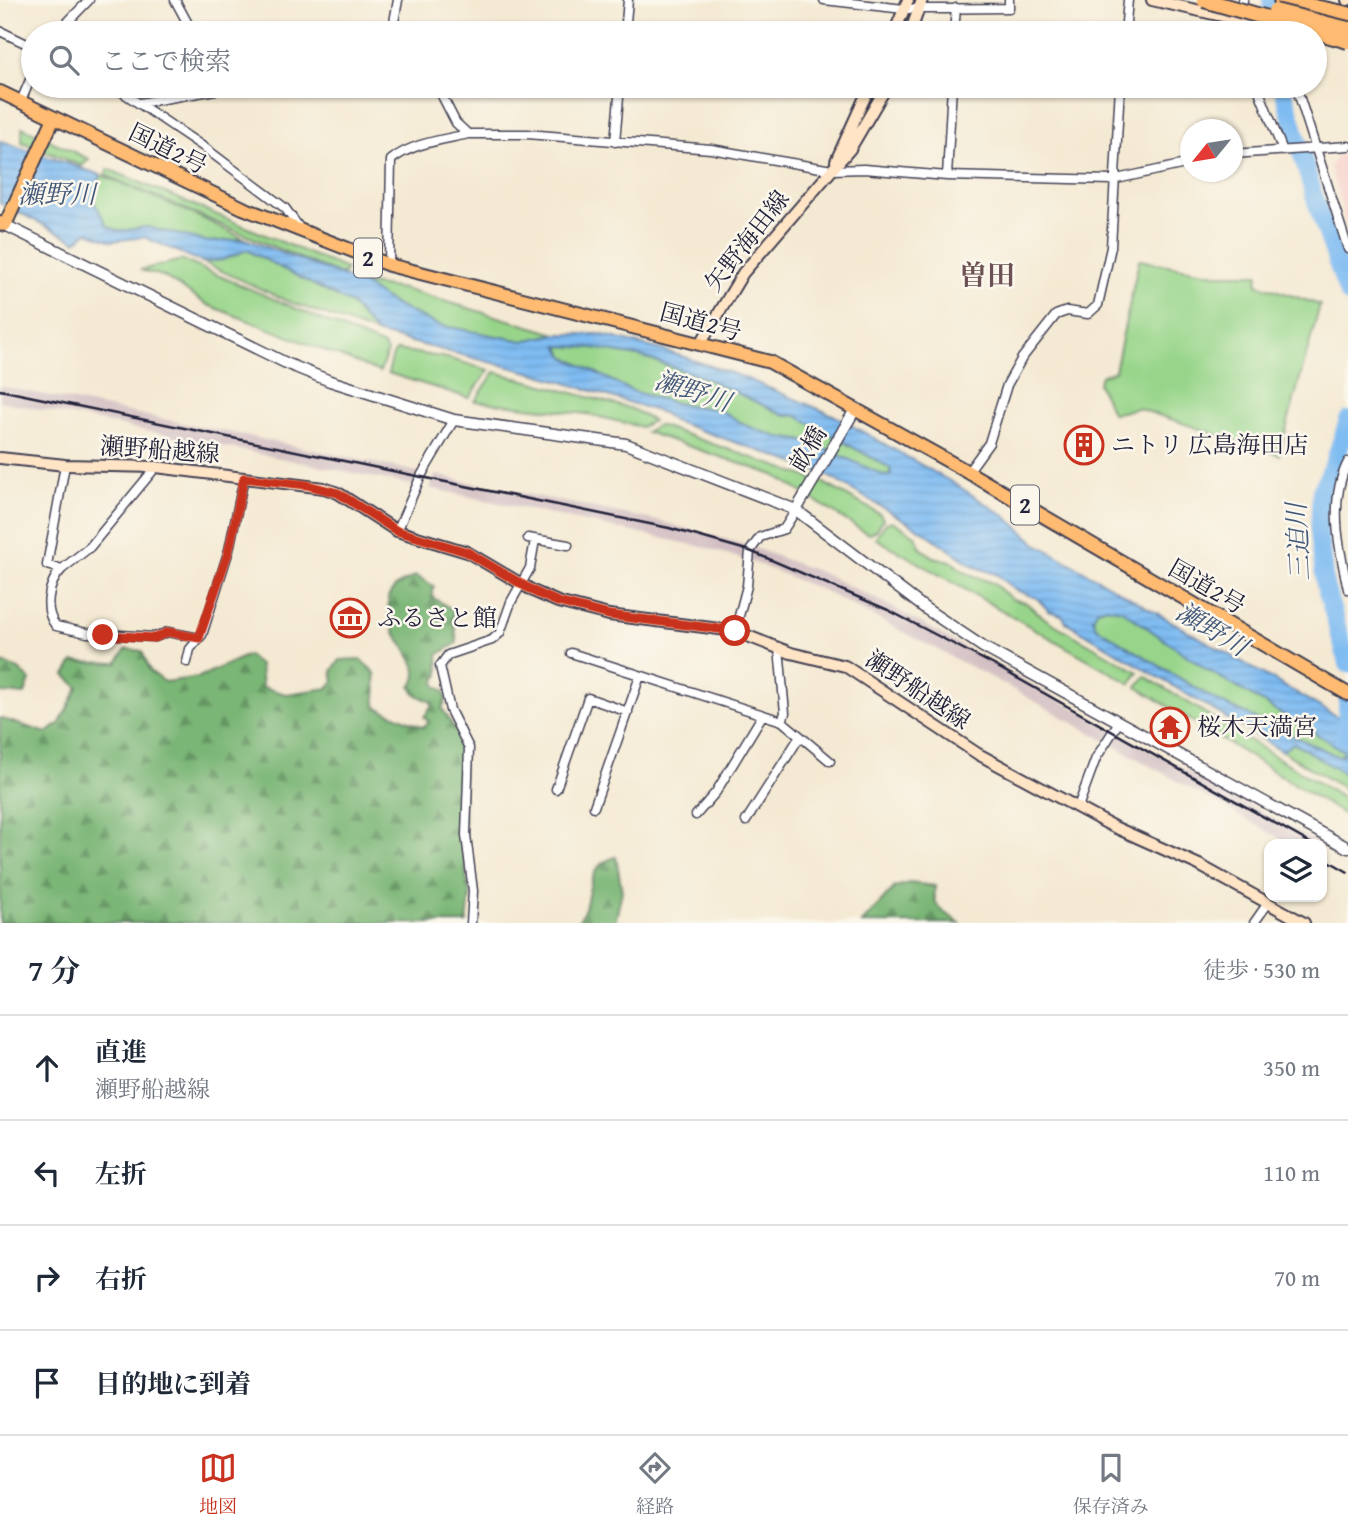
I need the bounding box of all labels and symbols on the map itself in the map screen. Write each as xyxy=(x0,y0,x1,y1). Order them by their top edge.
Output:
street label: 国道2号 xyxy=(123,115,213,183)
north arrow xyxy=(1180,119,1243,182)
water label: 瀬野川 xyxy=(18,174,99,213)
street label: 矢野海田線 xyxy=(696,183,797,299)
road number: 2 xyxy=(354,238,382,278)
district label: 曽田 xyxy=(959,254,1015,295)
street label: 国道2号 xyxy=(656,294,746,349)
water label: 瀬野川 xyxy=(650,360,739,422)
street label: 畝橋 xyxy=(780,419,835,478)
building icon: ニトリ 広島海田店 xyxy=(1063,424,1105,466)
place label: ニトリ 広島海田店 xyxy=(1111,427,1308,462)
street label: 瀬野船越線 xyxy=(99,428,221,471)
road number: 2 xyxy=(1011,485,1039,524)
water label: 三迫川 xyxy=(1276,499,1319,582)
street label: 国道2号 xyxy=(1162,551,1252,623)
water label: 瀬野川 xyxy=(1169,592,1258,667)
museum icon: ふるさと館 xyxy=(329,597,371,639)
place label: ふるさと館 xyxy=(377,600,497,635)
route start xyxy=(719,615,750,646)
route end xyxy=(87,619,118,650)
street label: 瀬野船越線 xyxy=(859,642,978,738)
temple icon: 桜木天満宮 xyxy=(1149,706,1191,748)
place label: 桜木天満宮 xyxy=(1197,709,1317,744)

